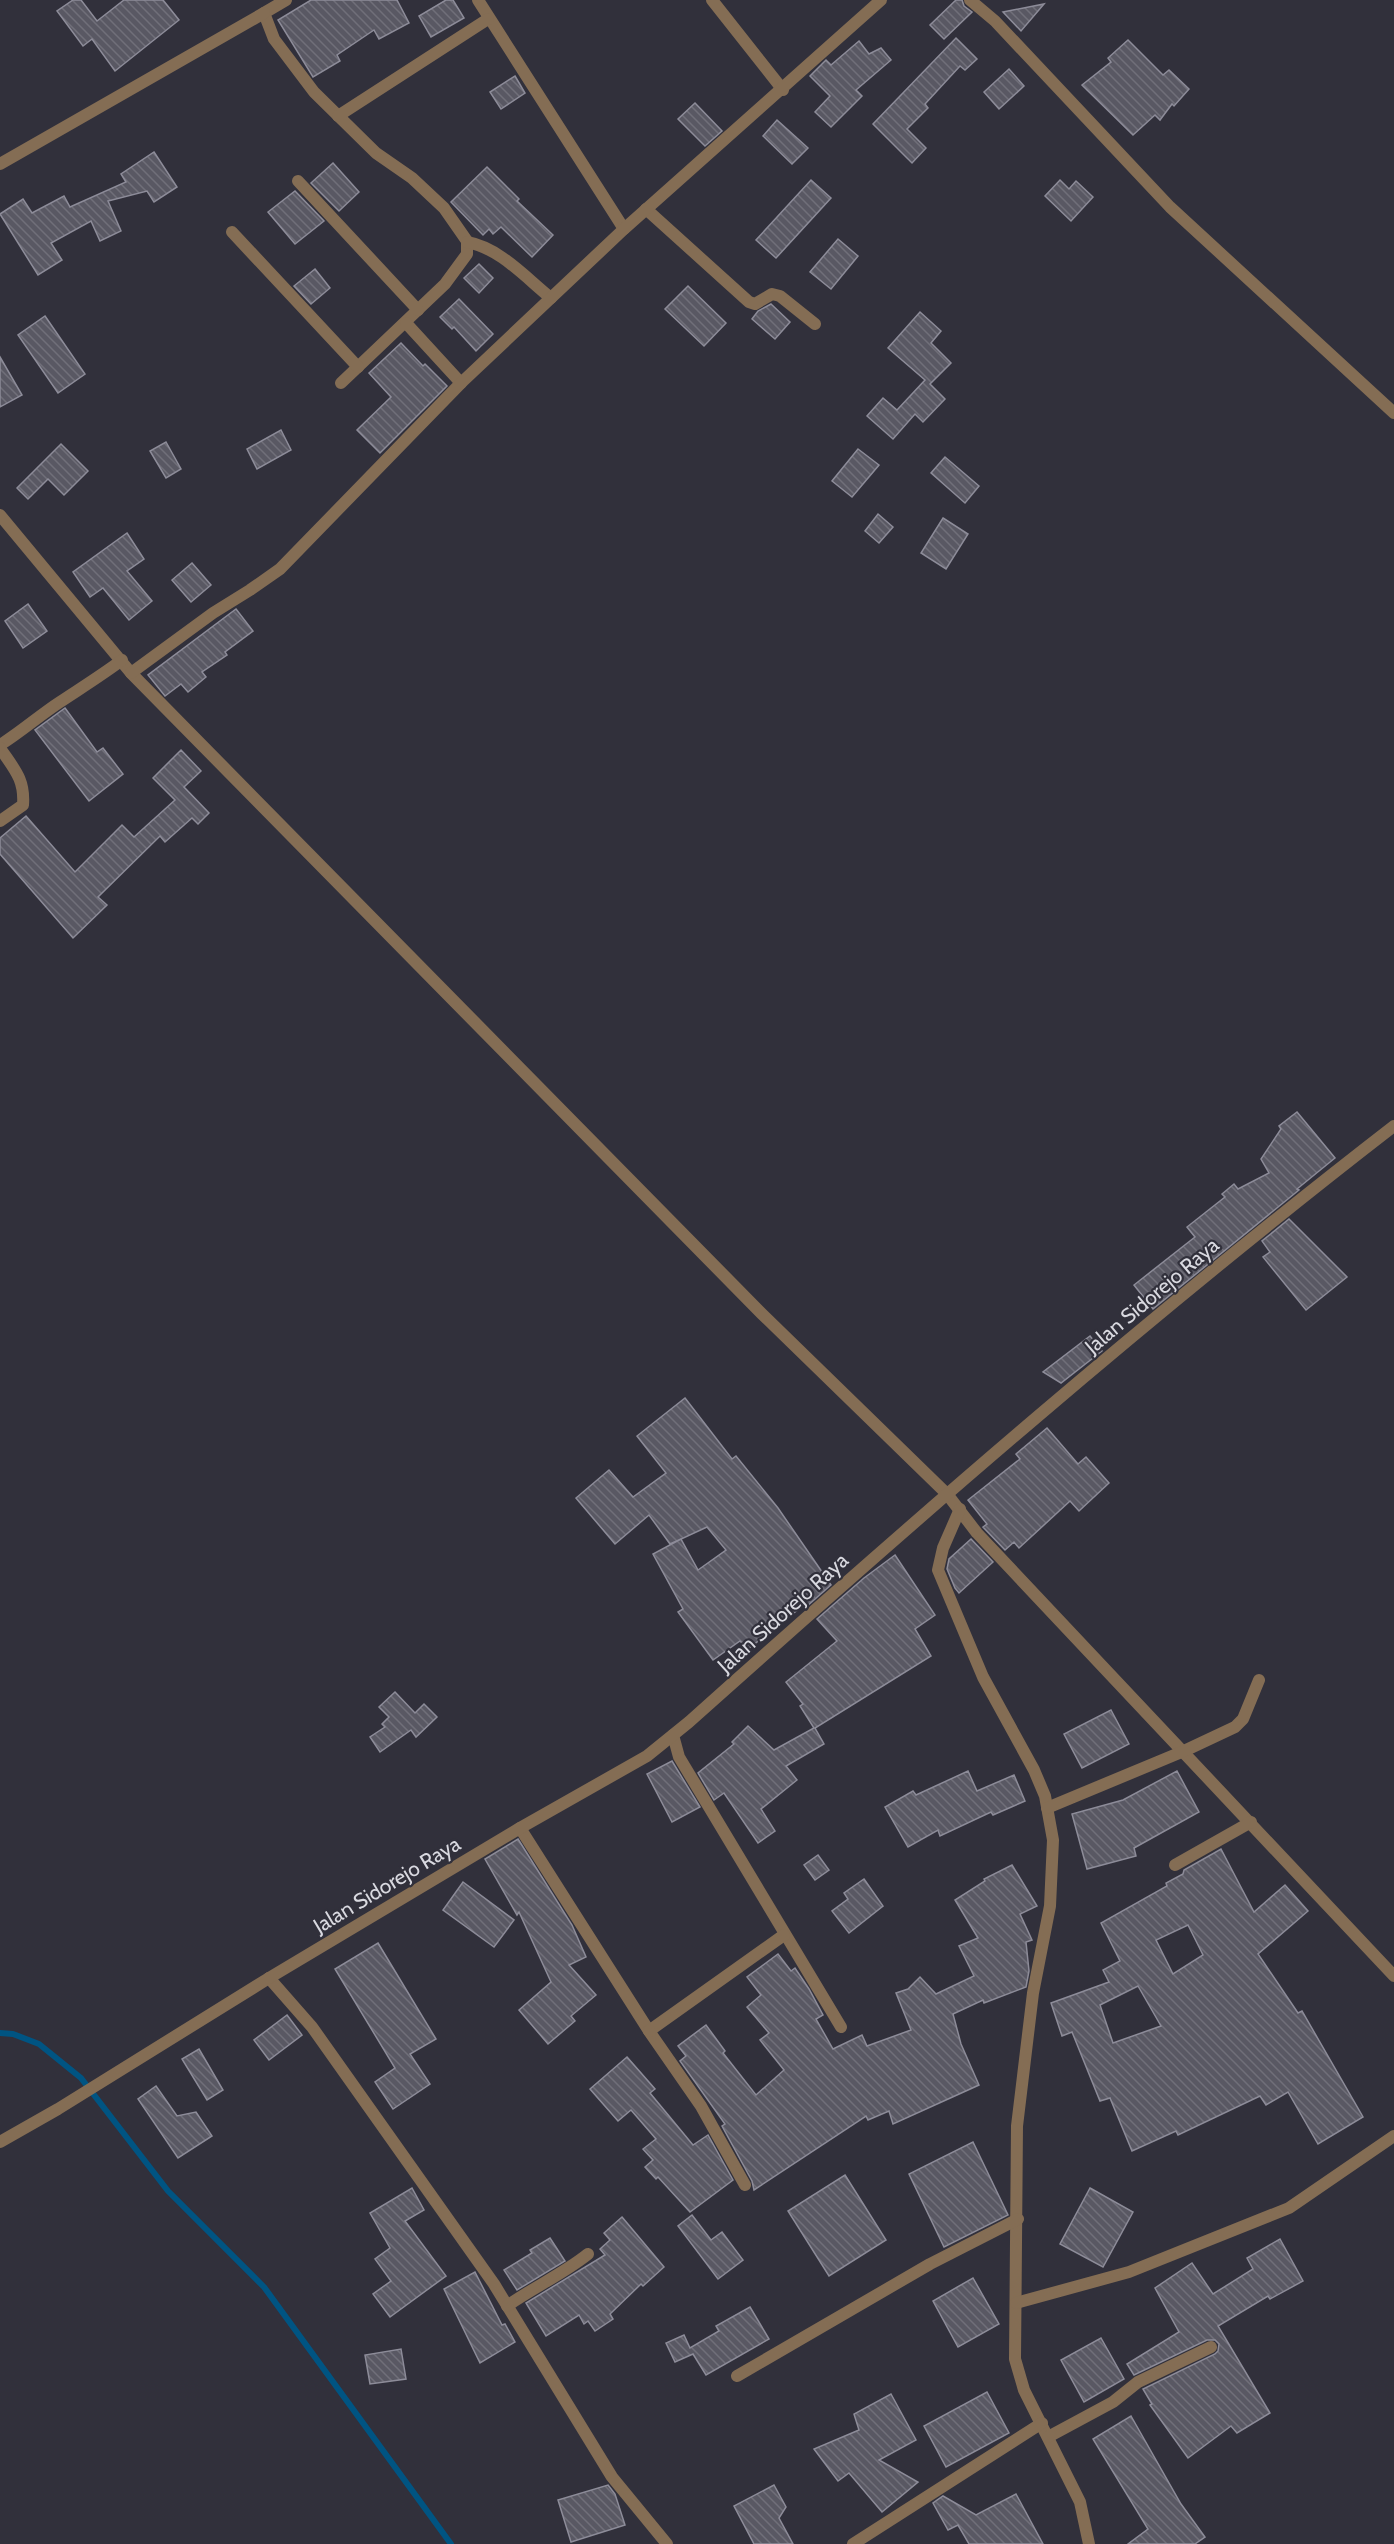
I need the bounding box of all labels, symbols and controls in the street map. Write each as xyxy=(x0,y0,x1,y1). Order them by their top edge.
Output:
street label: Jalan Sidorejo Raya xyxy=(1079,1232,1224,1360)
street label: Jalan Sidorejo Raya xyxy=(711,1547,854,1679)
street label: Jalan Sidorejo Raya xyxy=(308,1831,465,1940)

